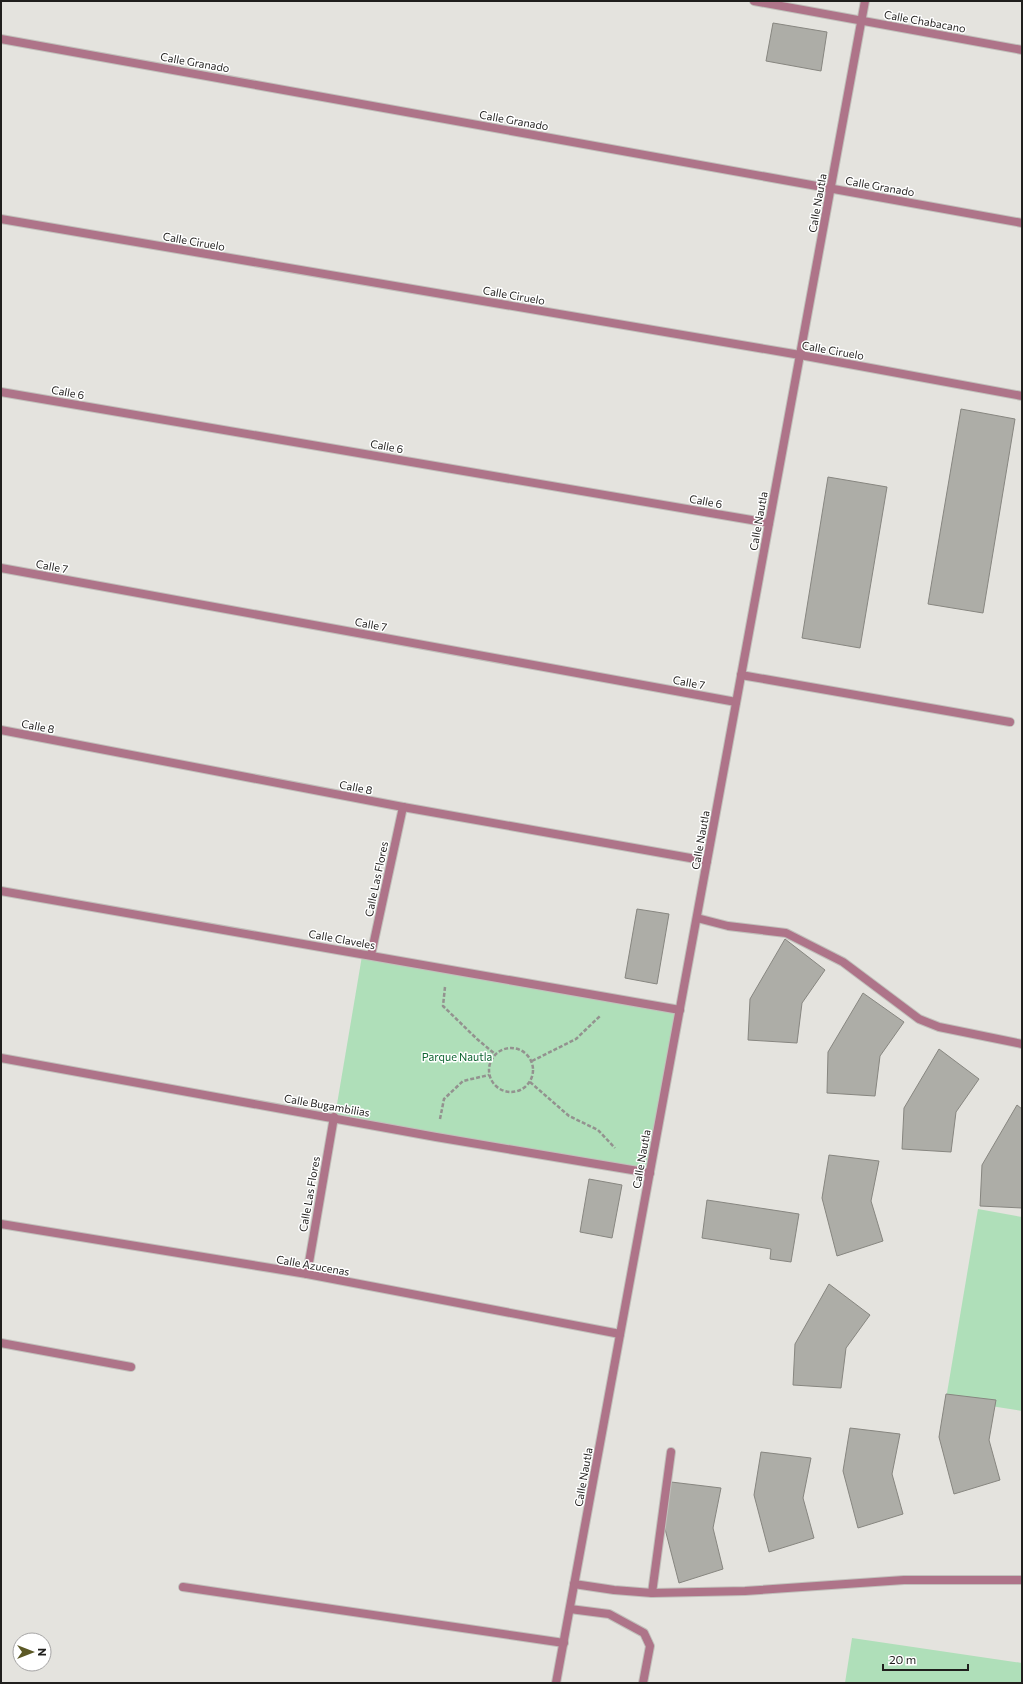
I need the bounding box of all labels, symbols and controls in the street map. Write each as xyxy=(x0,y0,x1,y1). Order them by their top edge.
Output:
street label: Calle Chabacano xyxy=(883,7,967,35)
street label: Calle Granado xyxy=(159,50,231,75)
street label: Calle Granado xyxy=(478,108,550,133)
street label: Calle Nautla xyxy=(805,172,829,234)
street label: Calle Granado xyxy=(844,174,916,199)
street label: Calle Ciruelo xyxy=(162,229,226,253)
street label: Calle Ciruelo xyxy=(482,283,546,307)
street label: Calle Ciruelo xyxy=(801,338,865,362)
street label: Calle 6 xyxy=(50,383,86,401)
street label: Calle 6 xyxy=(369,437,405,455)
street label: Calle Nautla xyxy=(746,490,770,552)
street label: Calle 6 xyxy=(688,492,724,510)
street label: Calle 7 xyxy=(35,557,69,575)
street label: Calle 7 xyxy=(354,615,388,633)
street label: Calle 7 xyxy=(672,673,706,691)
street label: Calle 8 xyxy=(20,716,56,736)
street label: Calle 8 xyxy=(338,777,374,797)
street label: Calle Nautla xyxy=(688,809,712,871)
street label: Calle Las Flores xyxy=(362,840,390,918)
street label: Calle Claveles xyxy=(308,927,376,951)
park label: Parque Nautla xyxy=(422,1050,492,1063)
street label: Calle Bugambilias xyxy=(283,1091,371,1119)
street label: Calle Nautla xyxy=(629,1128,653,1190)
street label: Calle Las Flores xyxy=(296,1155,322,1233)
street label: Calle Azucenas xyxy=(275,1252,351,1278)
street label: Calle Nautla xyxy=(571,1446,595,1508)
north arrow xyxy=(12,1632,52,1672)
scale bar xyxy=(883,1646,968,1672)
text: N xyxy=(36,1648,49,1656)
text: 20 m xyxy=(889,1652,916,1666)

